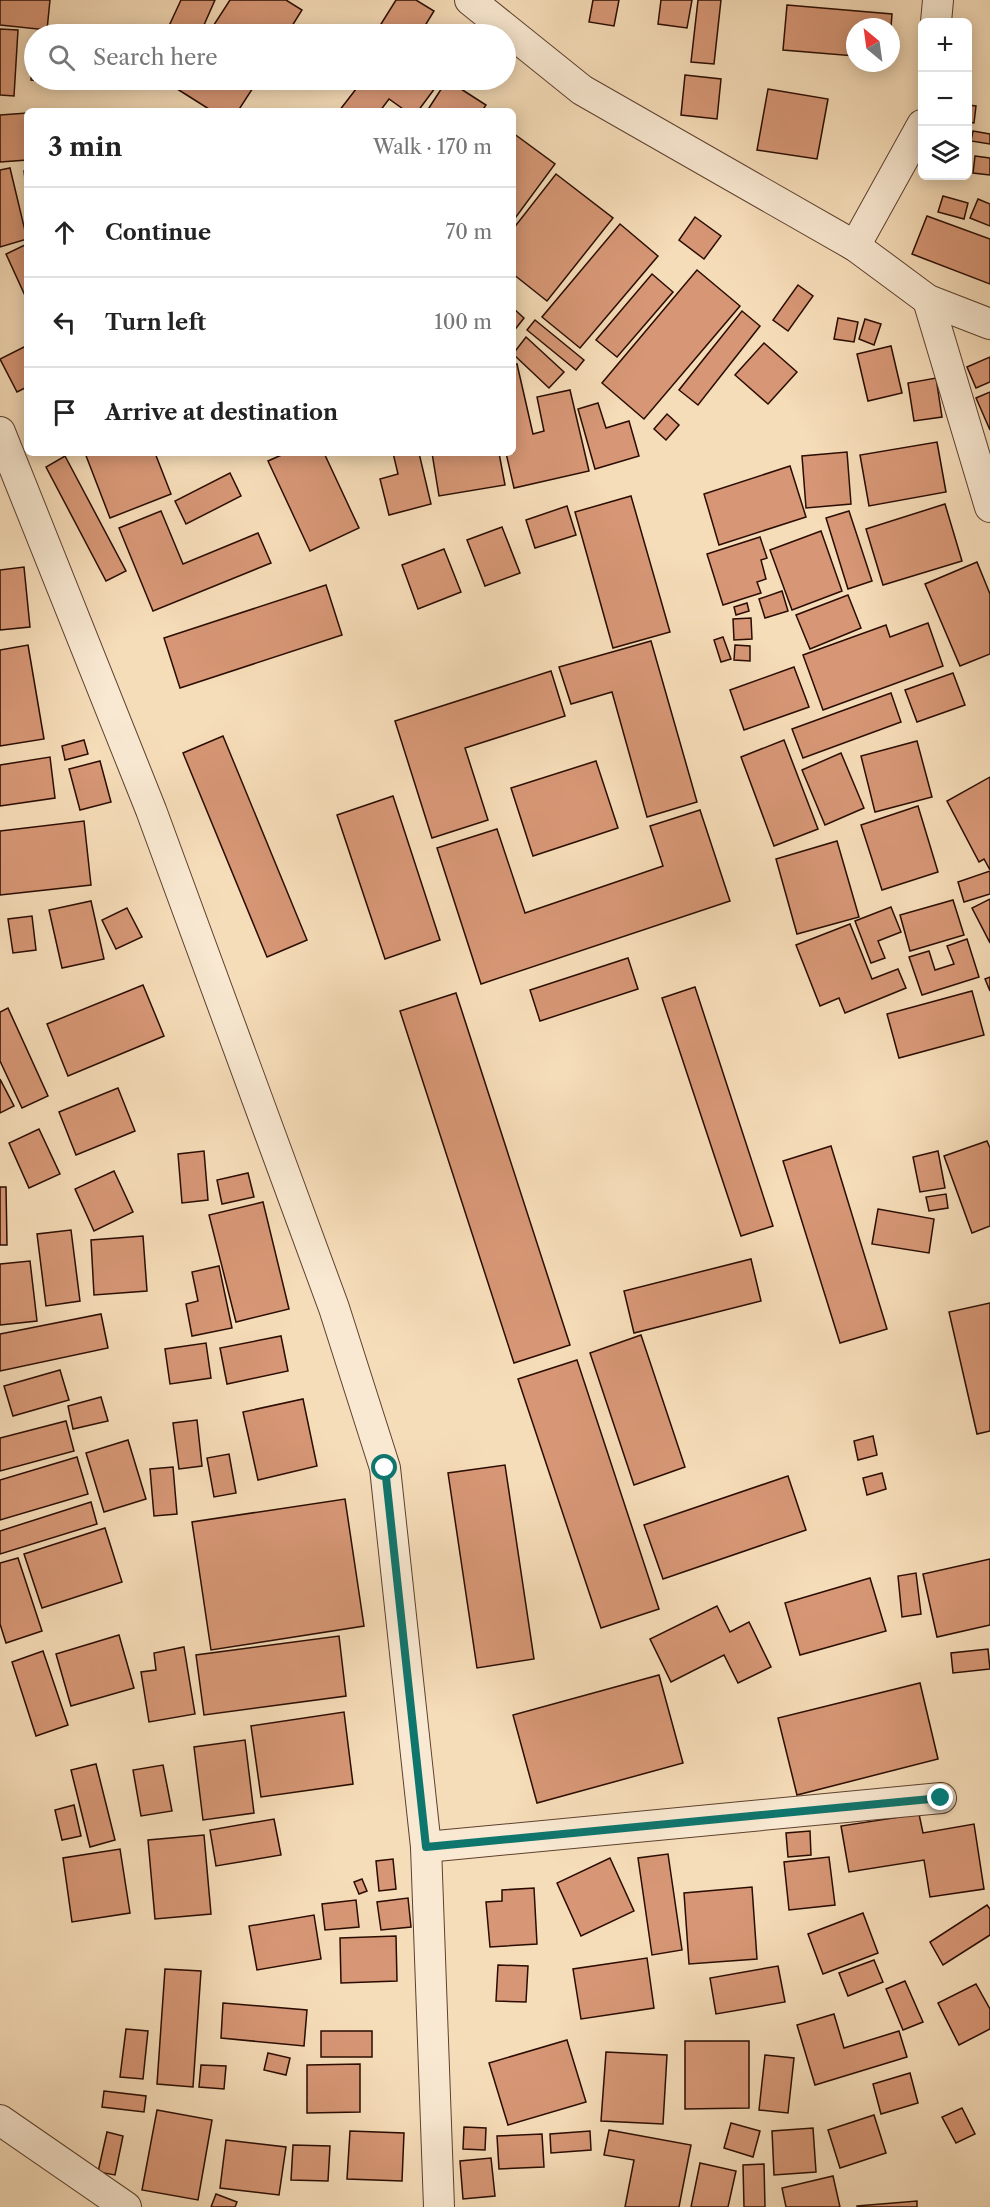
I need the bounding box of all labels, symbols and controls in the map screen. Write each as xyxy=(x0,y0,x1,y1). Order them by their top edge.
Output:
north arrow xyxy=(846,18,900,72)
map controls xyxy=(918,18,972,180)
button: + xyxy=(918,18,972,72)
search box xyxy=(24,24,516,90)
icon: search xyxy=(45,41,78,74)
text: Search here xyxy=(93,44,218,71)
button: − xyxy=(918,72,972,126)
button: layers xyxy=(918,126,972,180)
text: 3 min xyxy=(48,131,122,163)
text: Walk · 170 m xyxy=(373,135,492,159)
icon: ahead xyxy=(48,216,81,249)
text: Continue xyxy=(105,219,211,246)
text: 70 m xyxy=(446,220,492,244)
icon: left xyxy=(48,306,81,339)
text: Turn left xyxy=(105,309,206,336)
text: 100 m xyxy=(434,310,492,334)
icon: arrive xyxy=(48,396,81,429)
text: Arrive at destination xyxy=(105,399,338,426)
route start xyxy=(371,1454,397,1480)
route end xyxy=(927,1784,953,1810)

